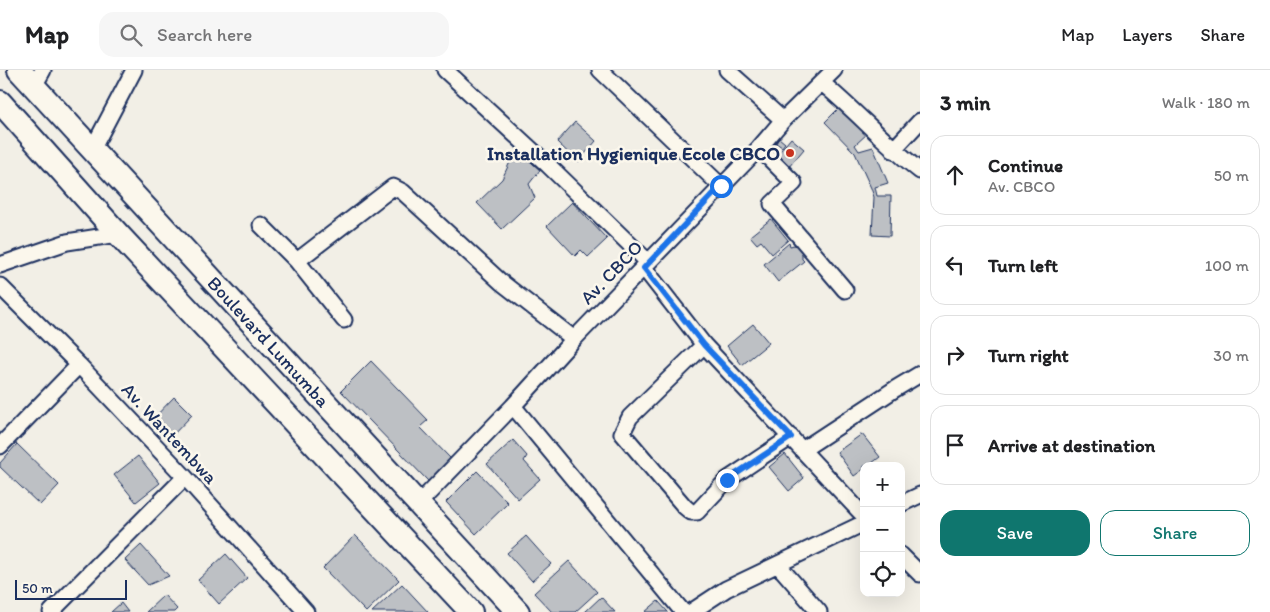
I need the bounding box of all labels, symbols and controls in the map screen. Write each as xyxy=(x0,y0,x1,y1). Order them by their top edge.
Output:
search box xyxy=(99,12,449,57)
text: Map xyxy=(25,20,69,49)
icon: search xyxy=(117,21,145,49)
text: Search here xyxy=(157,23,252,46)
text: Map xyxy=(1061,24,1094,46)
text: Layers xyxy=(1122,24,1172,46)
text: Share xyxy=(1200,24,1245,46)
text: 3 min xyxy=(940,90,990,115)
text: Walk · 180 m xyxy=(1162,93,1250,112)
place label: Installation Hygienique Ecole CBCO xyxy=(487,142,780,165)
marker: Installation Hygienique Ecole CBCO xyxy=(784,147,796,159)
text: Continue xyxy=(988,154,1063,177)
icon: ahead xyxy=(941,161,969,189)
text: 50 m xyxy=(1214,166,1249,185)
route start xyxy=(710,175,733,198)
text: Av. CBCO xyxy=(988,177,1055,196)
street label: Av. CBCO xyxy=(575,236,647,309)
icon: left xyxy=(941,251,969,279)
text: Turn left xyxy=(988,254,1058,277)
text: 100 m xyxy=(1205,256,1249,275)
street label: Boulevard Lumumba xyxy=(203,272,335,412)
icon: right xyxy=(941,341,969,369)
text: Turn right xyxy=(988,344,1069,367)
text: 30 m xyxy=(1213,346,1249,365)
street label: Av. Wantembwa xyxy=(117,378,222,489)
icon: arrive xyxy=(941,431,969,459)
text: Arrive at destination xyxy=(988,434,1155,457)
map controls xyxy=(860,462,905,597)
button: + xyxy=(860,462,905,507)
route end xyxy=(716,469,739,492)
button: − xyxy=(860,507,905,552)
button: Save xyxy=(940,510,1090,556)
button: Share xyxy=(1100,510,1250,556)
button: locate xyxy=(860,552,905,597)
scale bar xyxy=(15,577,128,600)
text: 50 m xyxy=(22,580,53,597)

